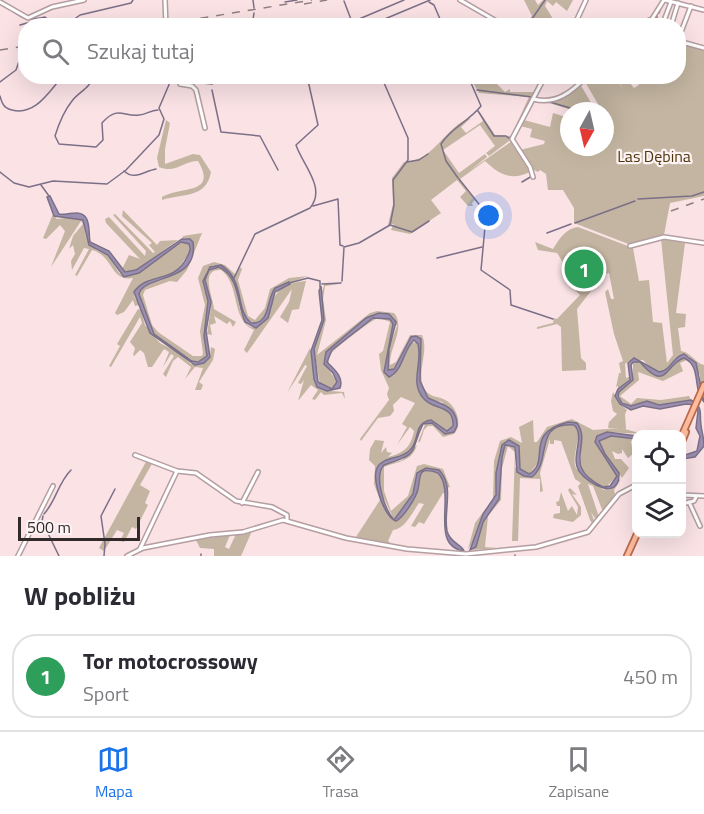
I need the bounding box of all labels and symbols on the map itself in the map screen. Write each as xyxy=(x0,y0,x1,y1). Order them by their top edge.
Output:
north arrow xyxy=(560,102,614,156)
park label: Las Dębina xyxy=(617,144,691,168)
your location xyxy=(474,201,503,230)
pin: 1 xyxy=(564,246,604,292)
scale bar xyxy=(18,514,140,542)

